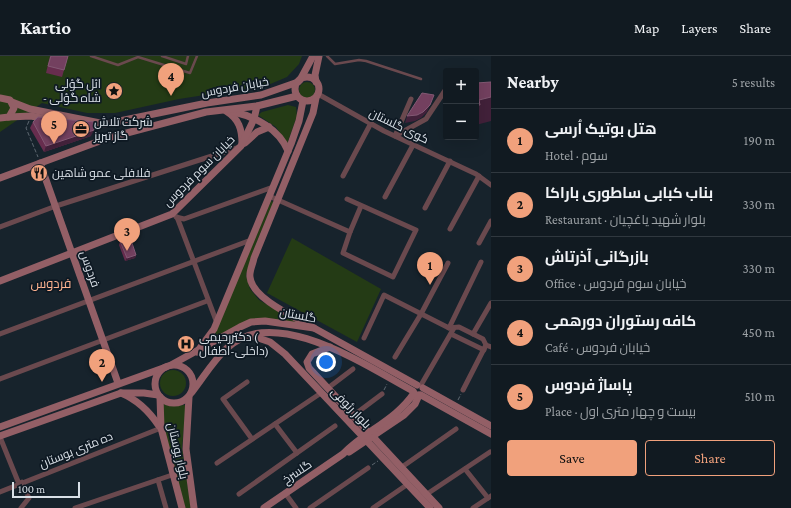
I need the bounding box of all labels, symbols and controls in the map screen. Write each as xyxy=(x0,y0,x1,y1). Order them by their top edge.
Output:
text: Kartio xyxy=(20,17,71,38)
text: Map xyxy=(634,20,659,36)
text: Layers xyxy=(681,20,718,36)
text: Share xyxy=(740,20,771,36)
pin: 4 xyxy=(158,63,184,96)
map controls xyxy=(443,68,479,140)
button: + xyxy=(443,68,479,104)
text: Nearby xyxy=(507,73,559,92)
street label: خیابان فردوس xyxy=(200,74,270,100)
text: 5 results xyxy=(732,75,775,90)
place label: ائل گؤلی - شاه گؤلی xyxy=(43,77,101,105)
place icon: ائل گؤلی - شاه گؤلی xyxy=(104,81,124,101)
button: − xyxy=(443,104,479,140)
street label: کوی گلستان xyxy=(367,106,431,146)
pin: 5 xyxy=(41,111,67,144)
place label: شرکت تلاش گاز تبریز xyxy=(93,115,153,143)
office icon: شرکت تلاش گاز تبریز xyxy=(71,119,91,139)
text: هتل بوتیک اُرسی xyxy=(545,121,657,137)
street label: خیابان سوم فردوس xyxy=(160,132,238,210)
text: 1 xyxy=(518,133,522,148)
text: 190 m xyxy=(744,133,775,148)
text: Hotel · سوم xyxy=(545,148,608,163)
restaurant icon: فلافلی عمو شاهین xyxy=(29,163,49,183)
place label: فلافلی عمو شاهین xyxy=(52,166,151,180)
text: بناب کبابی ساطوری باراکا xyxy=(545,185,713,201)
text: 2 xyxy=(517,197,523,212)
text: 330 m xyxy=(742,197,775,212)
text: Restaurant · بلوار شهید یاغچیان xyxy=(545,212,706,227)
pin: 3 xyxy=(114,218,140,251)
street label: فردوس xyxy=(77,249,103,289)
text: بازرگانی آذرتاش xyxy=(545,249,649,265)
pin: 1 xyxy=(417,252,443,285)
text: 3 xyxy=(517,261,523,276)
text: 330 m xyxy=(742,261,775,276)
district label: فردوس xyxy=(31,276,71,291)
text: Office · خیابان سوم فردوس xyxy=(545,276,687,291)
street label: گلستان xyxy=(278,305,318,325)
text: کافه رستوران دورهمی xyxy=(545,313,696,329)
text: 4 xyxy=(516,325,524,340)
text: 450 m xyxy=(742,325,775,340)
place label: دکتررحیمی ( داخلی-اطفال) xyxy=(199,330,269,358)
hospital icon: دکتررحیمی ( داخلی-اطفال) xyxy=(176,334,196,354)
text: Café · خیابان فردوس xyxy=(545,340,650,355)
pin: 2 xyxy=(89,349,115,382)
your location xyxy=(316,352,336,372)
text: پاساژ فردوس xyxy=(545,377,632,393)
street label: بلوار رئوفی xyxy=(328,385,374,431)
text: 5 xyxy=(517,389,523,404)
text: 510 m xyxy=(744,389,775,404)
text: Place · بیست و چهار متری اول xyxy=(545,404,696,419)
street label: بلوار بوستان xyxy=(165,421,191,481)
street label: ده متری بوستان xyxy=(37,429,115,471)
button: Save xyxy=(507,440,637,476)
button: Share xyxy=(645,440,775,476)
street label: گلسرخ xyxy=(280,457,315,488)
scale bar xyxy=(12,480,80,499)
text: 100 m xyxy=(18,483,45,495)

